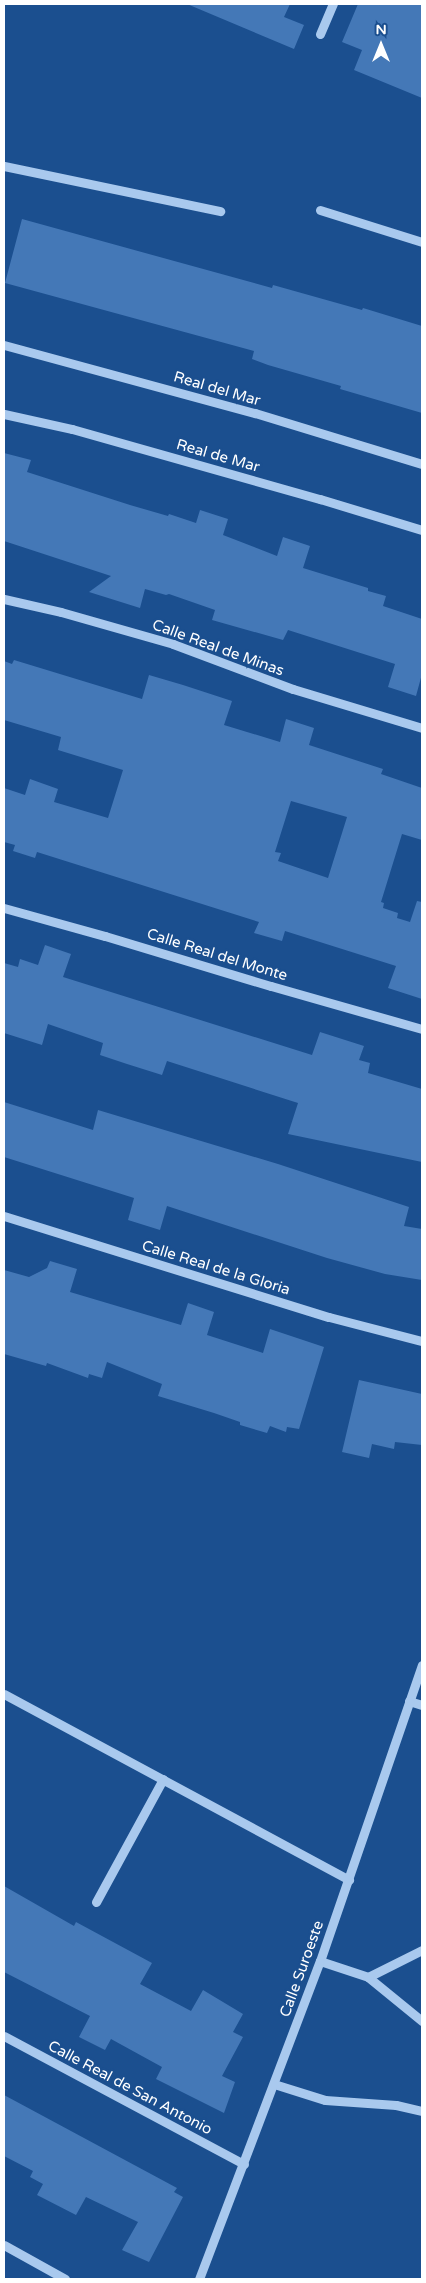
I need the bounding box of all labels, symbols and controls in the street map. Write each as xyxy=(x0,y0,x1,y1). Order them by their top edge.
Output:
north arrow xyxy=(356,20,406,70)
text: N xyxy=(375,21,387,38)
street label: Real del Mar xyxy=(172,368,262,410)
street label: Real de Mar xyxy=(174,436,262,476)
street label: Calle Real de Minas xyxy=(150,616,286,680)
street label: Calle Real del Monte xyxy=(145,925,289,985)
street label: Calle Real de la Gloria xyxy=(140,1237,292,1299)
street label: Calle Suroeste xyxy=(276,1918,328,2020)
street label: Calle Real de San Antonio xyxy=(45,2037,215,2139)

